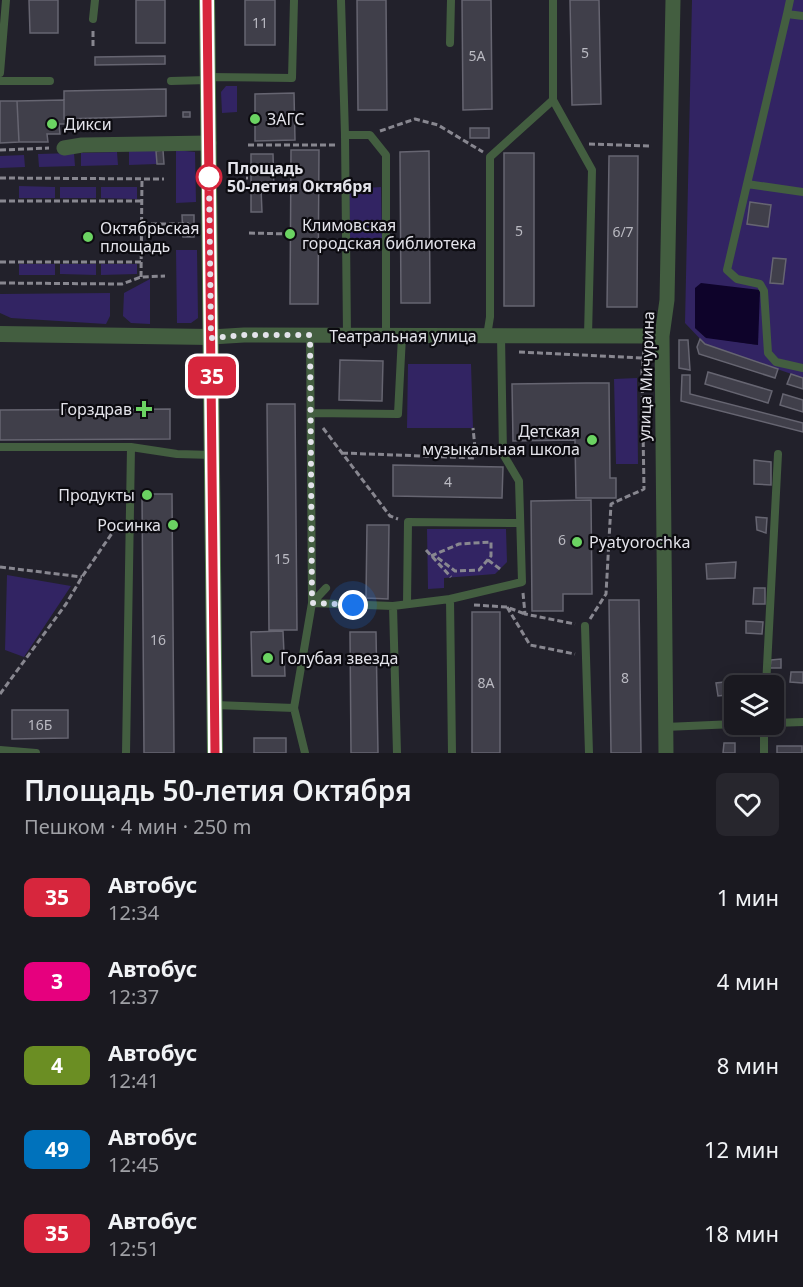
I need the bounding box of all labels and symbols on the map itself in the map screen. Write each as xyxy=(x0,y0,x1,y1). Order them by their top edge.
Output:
house number: 11 xyxy=(252,13,268,32)
house number: 5 xyxy=(581,43,589,62)
house number: 5А xyxy=(469,46,486,65)
place label: ЗАГС xyxy=(267,108,305,130)
marker: ЗАГС xyxy=(248,112,262,126)
place label: Дикси xyxy=(64,113,112,135)
marker: Дикси xyxy=(45,117,59,131)
place label: Площадь 50-летия Октября xyxy=(227,157,372,197)
marker: Площадь 50-летия Октября xyxy=(196,164,222,190)
place label: Климовская городская библиотека xyxy=(302,214,476,254)
place label: Октябрьская площадь xyxy=(100,217,200,257)
house number: 5 xyxy=(515,221,523,240)
house number: 6/7 xyxy=(612,222,634,241)
marker: Климовская городская библиотека xyxy=(283,227,297,241)
marker: Октябрьская площадь xyxy=(81,230,95,244)
street label: улица Мичурина xyxy=(633,311,659,441)
street label: Театральная улица xyxy=(329,325,477,347)
line badge: 35 xyxy=(185,356,239,395)
place label: Горздрав xyxy=(60,398,132,420)
marker: Горздрав xyxy=(137,402,151,416)
place label: Детская музыкальная школа xyxy=(422,420,580,460)
marker: Детская музыкальная школа xyxy=(585,433,599,447)
house number: 4 xyxy=(444,472,452,491)
place label: Продукты xyxy=(58,484,135,506)
marker: Продукты xyxy=(140,488,154,502)
place label: Росинка xyxy=(97,514,161,536)
marker: Росинка xyxy=(166,518,180,532)
house number: 6 xyxy=(558,530,566,549)
place label: Pyatyorochka xyxy=(589,531,691,553)
marker: Pyatyorochka xyxy=(570,535,584,549)
house number: 15 xyxy=(274,549,290,568)
your location xyxy=(338,590,368,620)
house number: 16 xyxy=(150,630,166,649)
place label: Голубая звезда xyxy=(280,647,398,669)
marker: Голубая звезда xyxy=(261,651,275,665)
house number: 8 xyxy=(621,668,629,687)
house number: 8А xyxy=(478,673,495,692)
house number: 16Б xyxy=(28,715,52,734)

